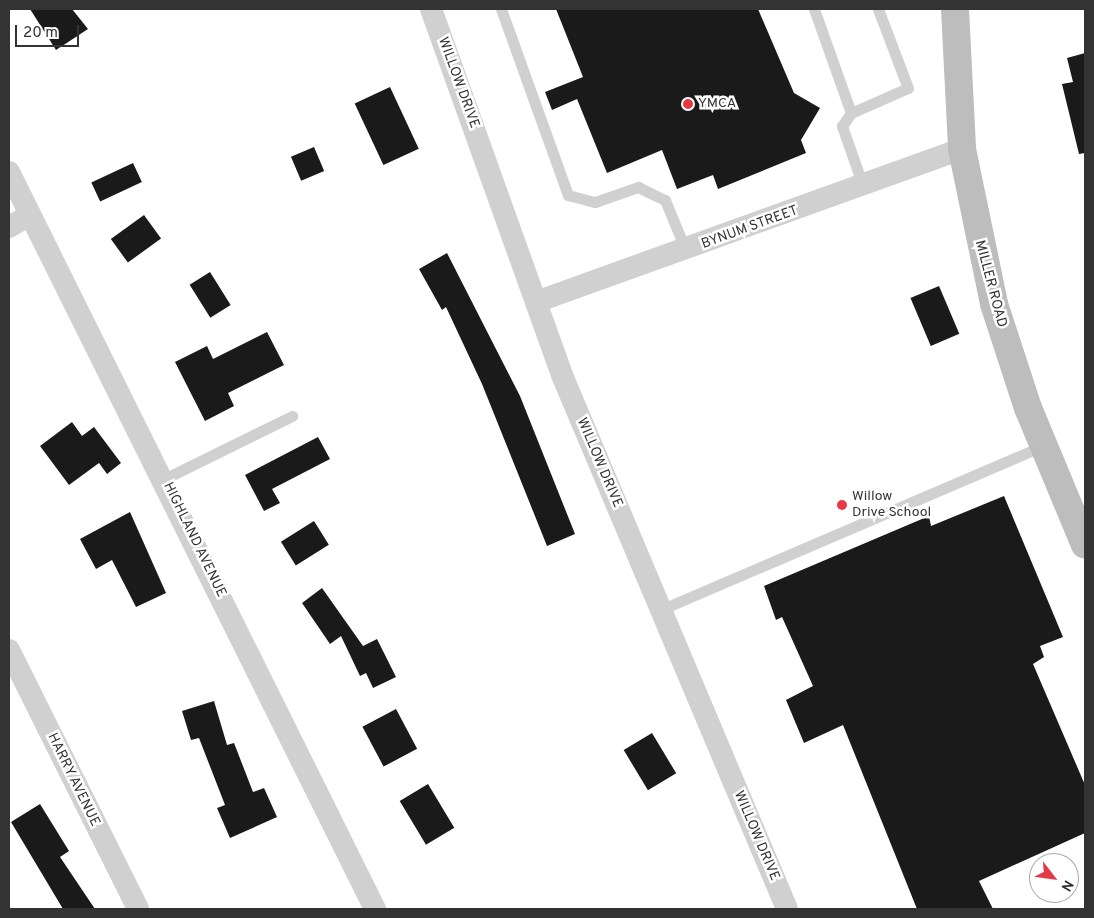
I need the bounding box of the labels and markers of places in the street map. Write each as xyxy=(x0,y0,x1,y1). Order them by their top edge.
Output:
place label: YMCA xyxy=(698,96,736,112)
marker: YMCA xyxy=(682,98,694,110)
place label: Willow Drive School xyxy=(852,489,931,522)
marker: Willow Drive School xyxy=(836,499,848,511)

